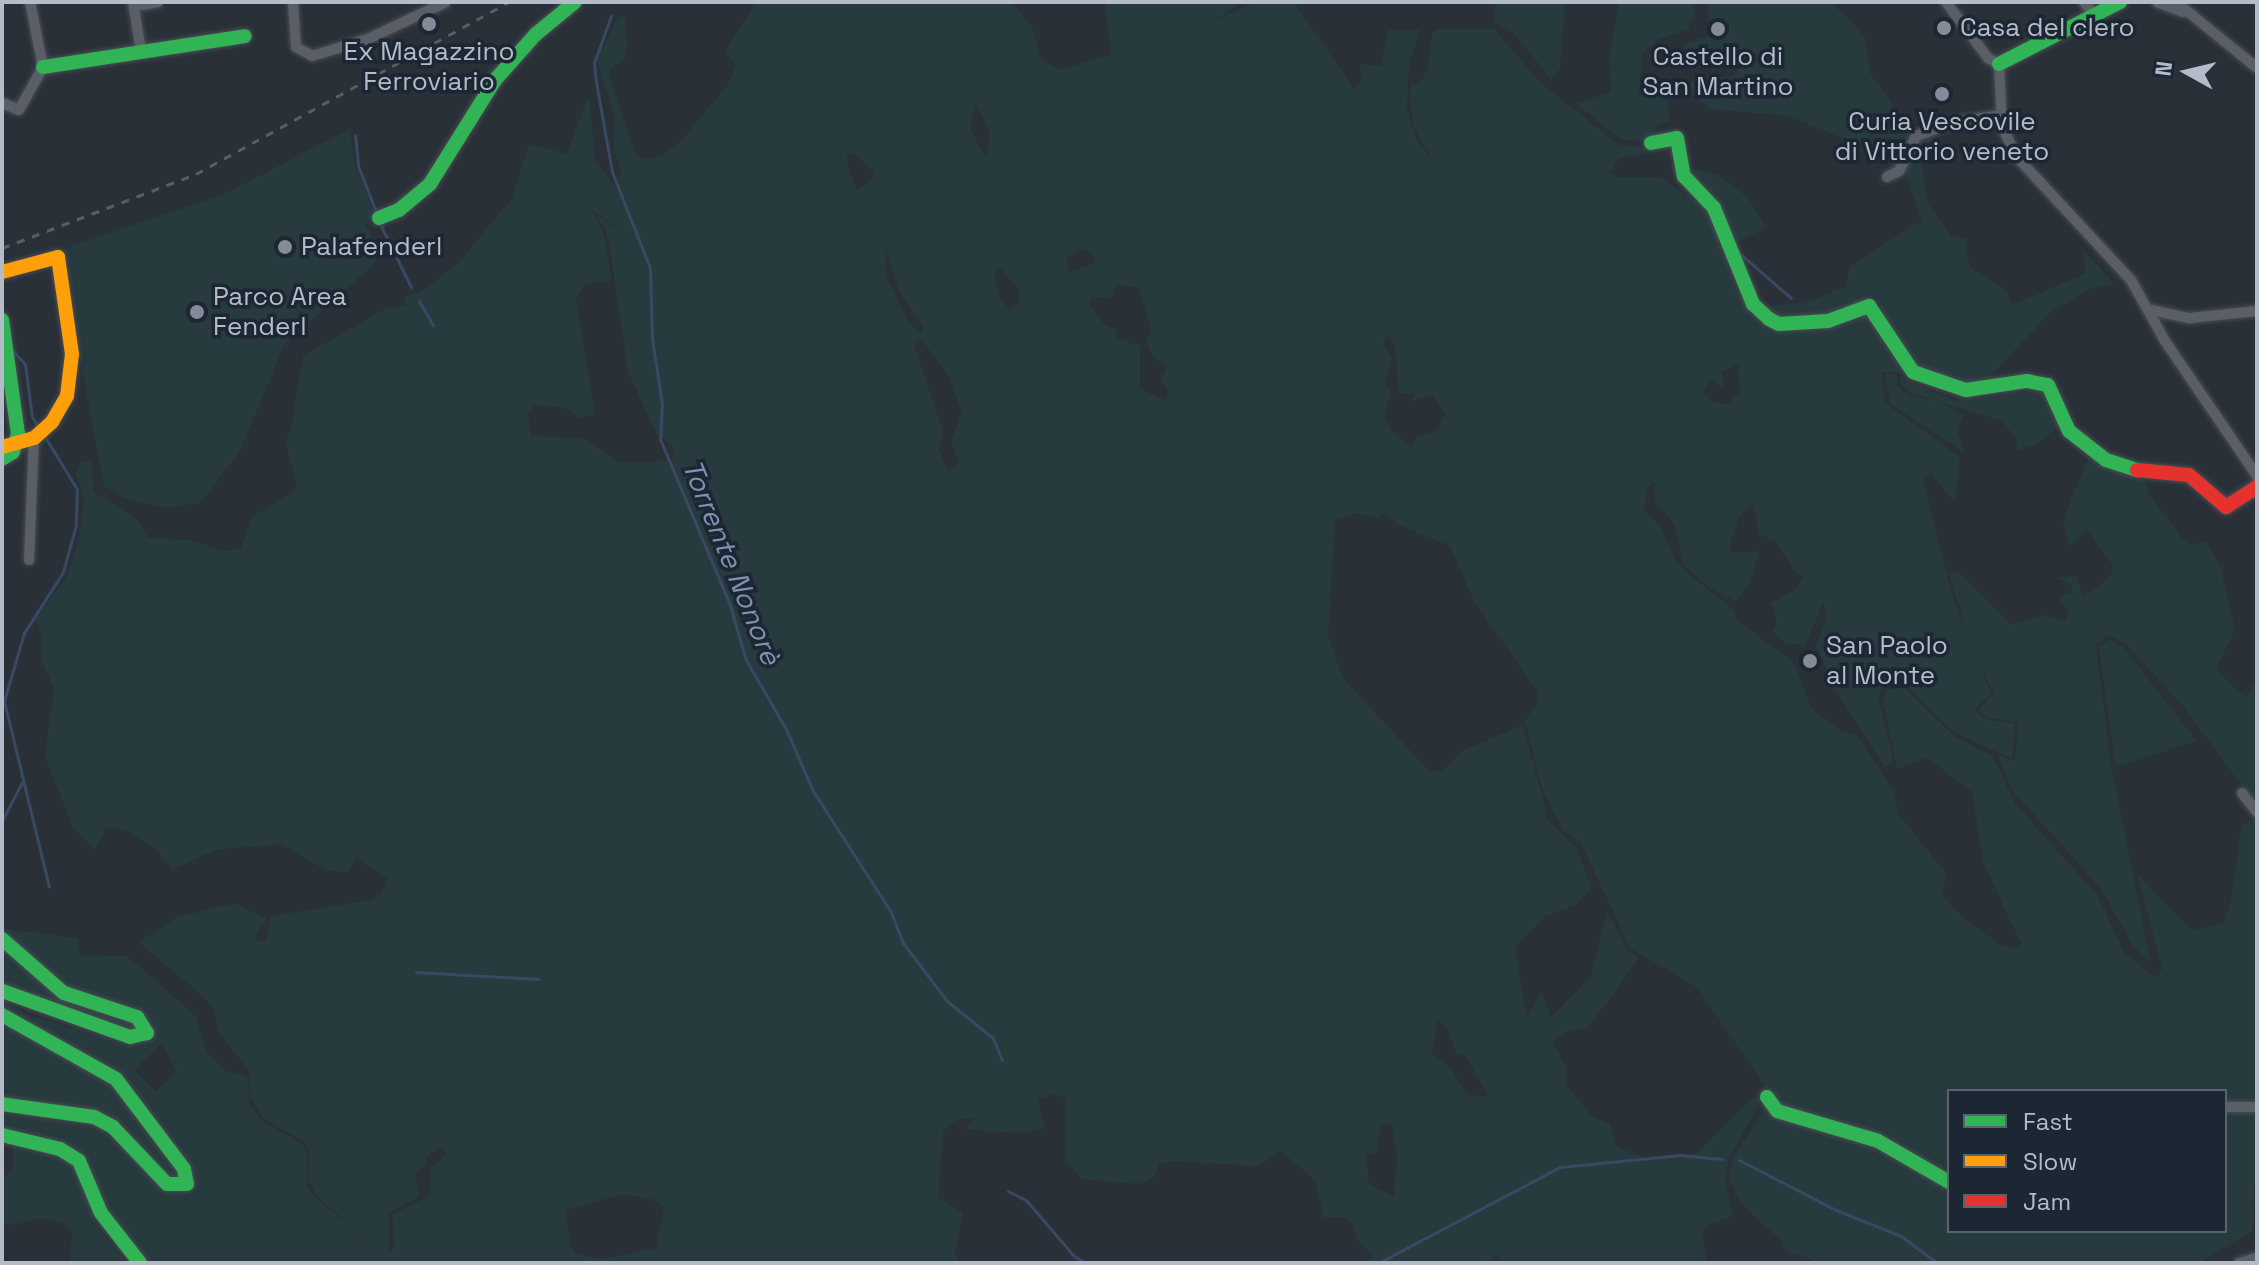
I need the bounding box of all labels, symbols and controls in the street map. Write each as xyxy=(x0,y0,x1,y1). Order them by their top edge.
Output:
place label: Casa del clero xyxy=(1960,12,2135,44)
marker: Ex Magazzino Ferroviario xyxy=(420,15,438,33)
marker: Casa del clero xyxy=(1935,19,1953,37)
marker: Castello di San Martino xyxy=(1709,20,1727,38)
north arrow xyxy=(2147,32,2227,112)
place label: Ex Magazzino Ferroviario xyxy=(344,36,514,98)
place label: Castello di San Martino xyxy=(1642,41,1794,102)
text: N xyxy=(2148,59,2178,78)
marker: Curia Vescovile di Vittorio veneto xyxy=(1933,85,1951,103)
place label: Curia Vescovile di Vittorio veneto xyxy=(1835,106,2049,168)
place label: Palafenderl xyxy=(301,231,442,263)
marker: Palafenderl xyxy=(276,238,294,256)
place label: Parco Area Fenderl xyxy=(213,281,347,342)
marker: Parco Area Fenderl xyxy=(188,303,206,321)
water label: Torrente Nonorè xyxy=(676,455,788,669)
place label: San Paolo al Monte xyxy=(1826,630,1948,692)
marker: San Paolo al Monte xyxy=(1801,652,1819,670)
legend xyxy=(1947,1089,2227,1233)
text: Fast xyxy=(2023,1106,2073,1137)
text: Slow xyxy=(2023,1146,2077,1177)
text: Jam xyxy=(2023,1186,2071,1217)

